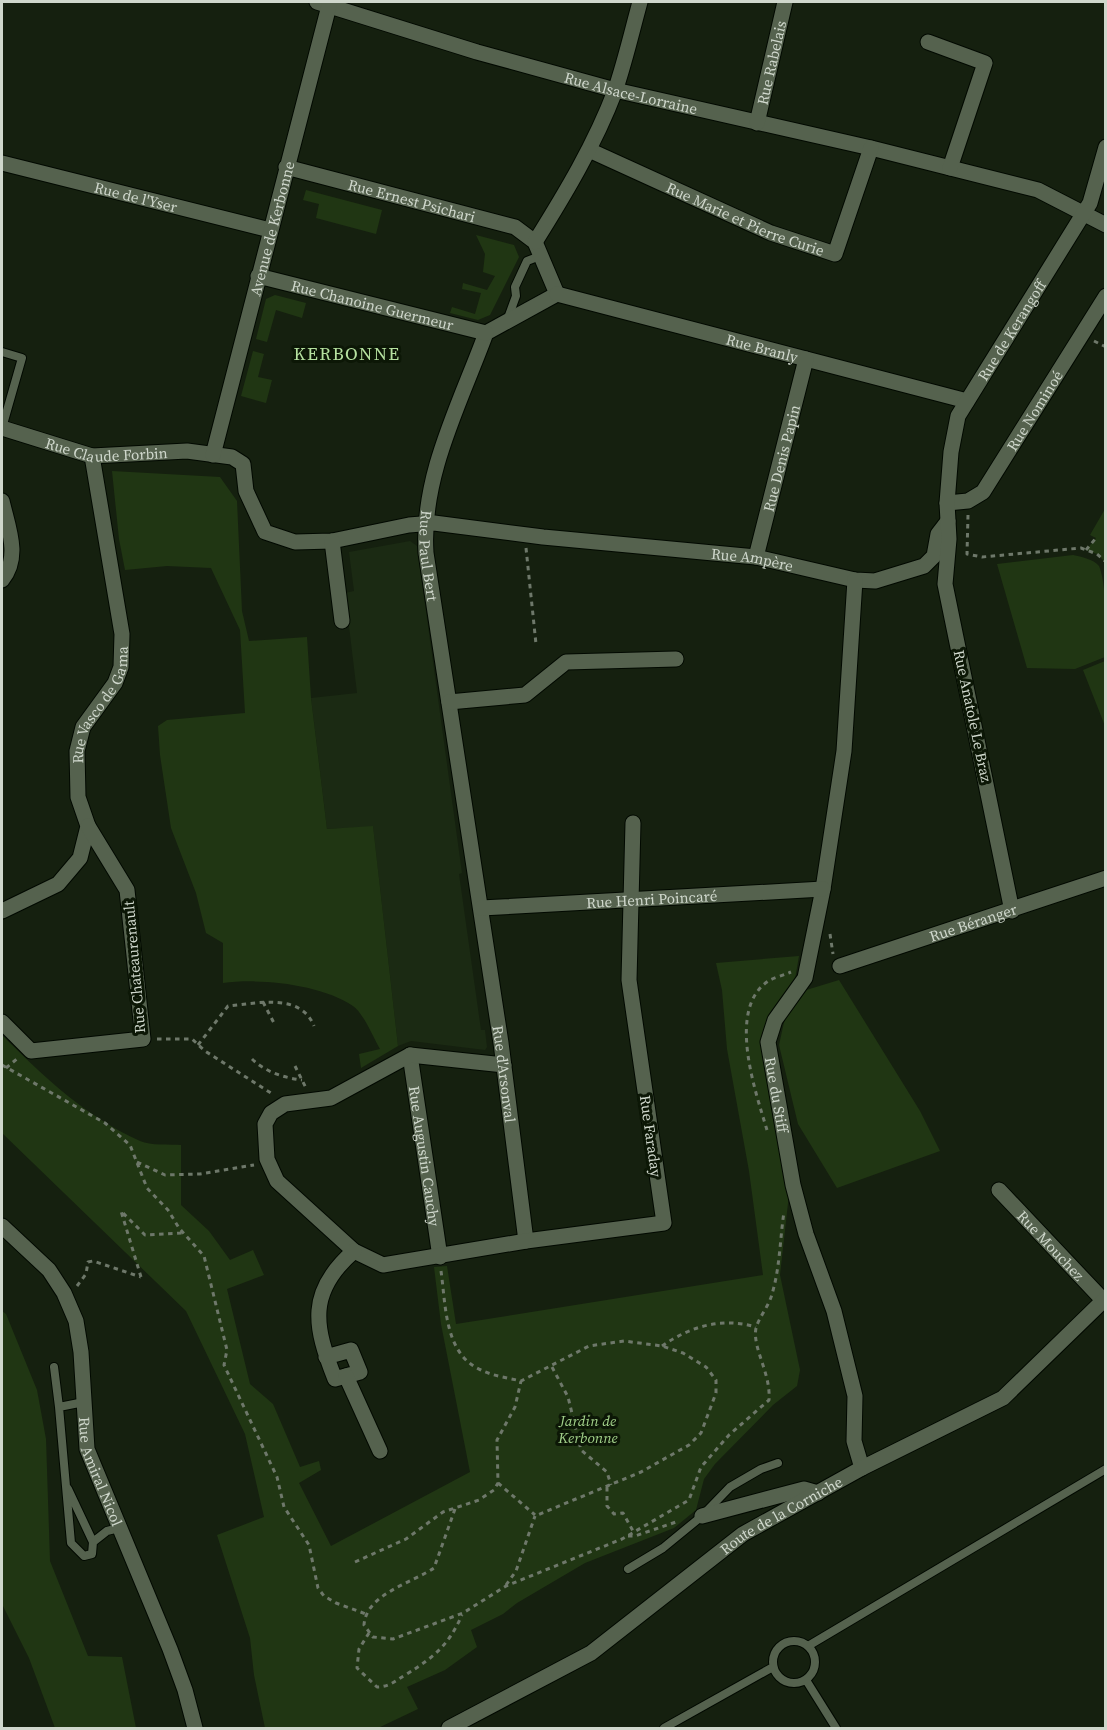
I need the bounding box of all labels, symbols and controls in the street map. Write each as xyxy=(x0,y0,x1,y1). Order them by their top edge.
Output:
street label: Rue Rabelais xyxy=(751,18,791,107)
street label: Rue Alsace-Lorraine xyxy=(562,66,700,119)
street label: Avenue de Kerbonne xyxy=(244,158,299,298)
street label: Rue Ernest Psichari xyxy=(346,173,478,227)
street label: Rue de l'Yser xyxy=(92,176,180,217)
street label: Rue Marie et Pierre Curie xyxy=(663,176,828,260)
street label: Rue Chanoine Guermeur xyxy=(289,274,456,335)
street label: Rue de Kerangoff xyxy=(972,275,1051,384)
street label: Rue Branly xyxy=(724,328,801,367)
district label: KERBONNE xyxy=(293,341,401,366)
street label: Rue Nominoé xyxy=(1001,366,1068,455)
street label: Rue Denis Papin xyxy=(757,402,805,514)
street label: Rue Claude Forbin xyxy=(43,432,168,467)
street label: Rue Paul Bert xyxy=(415,509,444,603)
street label: Rue Ampère xyxy=(710,542,796,576)
street label: Rue Vasco de Gama xyxy=(66,646,132,764)
street label: Rue Anatole Le Braz xyxy=(949,648,997,784)
street label: Rue Henri Poincaré xyxy=(586,884,718,913)
street label: Rue Béranger xyxy=(926,898,1020,946)
street label: Rue Chateaurenault xyxy=(118,900,150,1034)
street label: Rue d'Arsonval xyxy=(488,1024,522,1124)
street label: Rue du Stiff xyxy=(760,1055,794,1135)
street label: Rue Augustin Cauchy xyxy=(404,1084,446,1228)
street label: Rue Faraday xyxy=(635,1094,667,1179)
street label: Rue Mouchez xyxy=(1013,1205,1090,1285)
park label: Jardin de Kerbonne xyxy=(557,1410,618,1448)
street label: Rue Amiral Nicol xyxy=(75,1416,128,1530)
street label: Route de la Corniche xyxy=(715,1470,846,1559)

